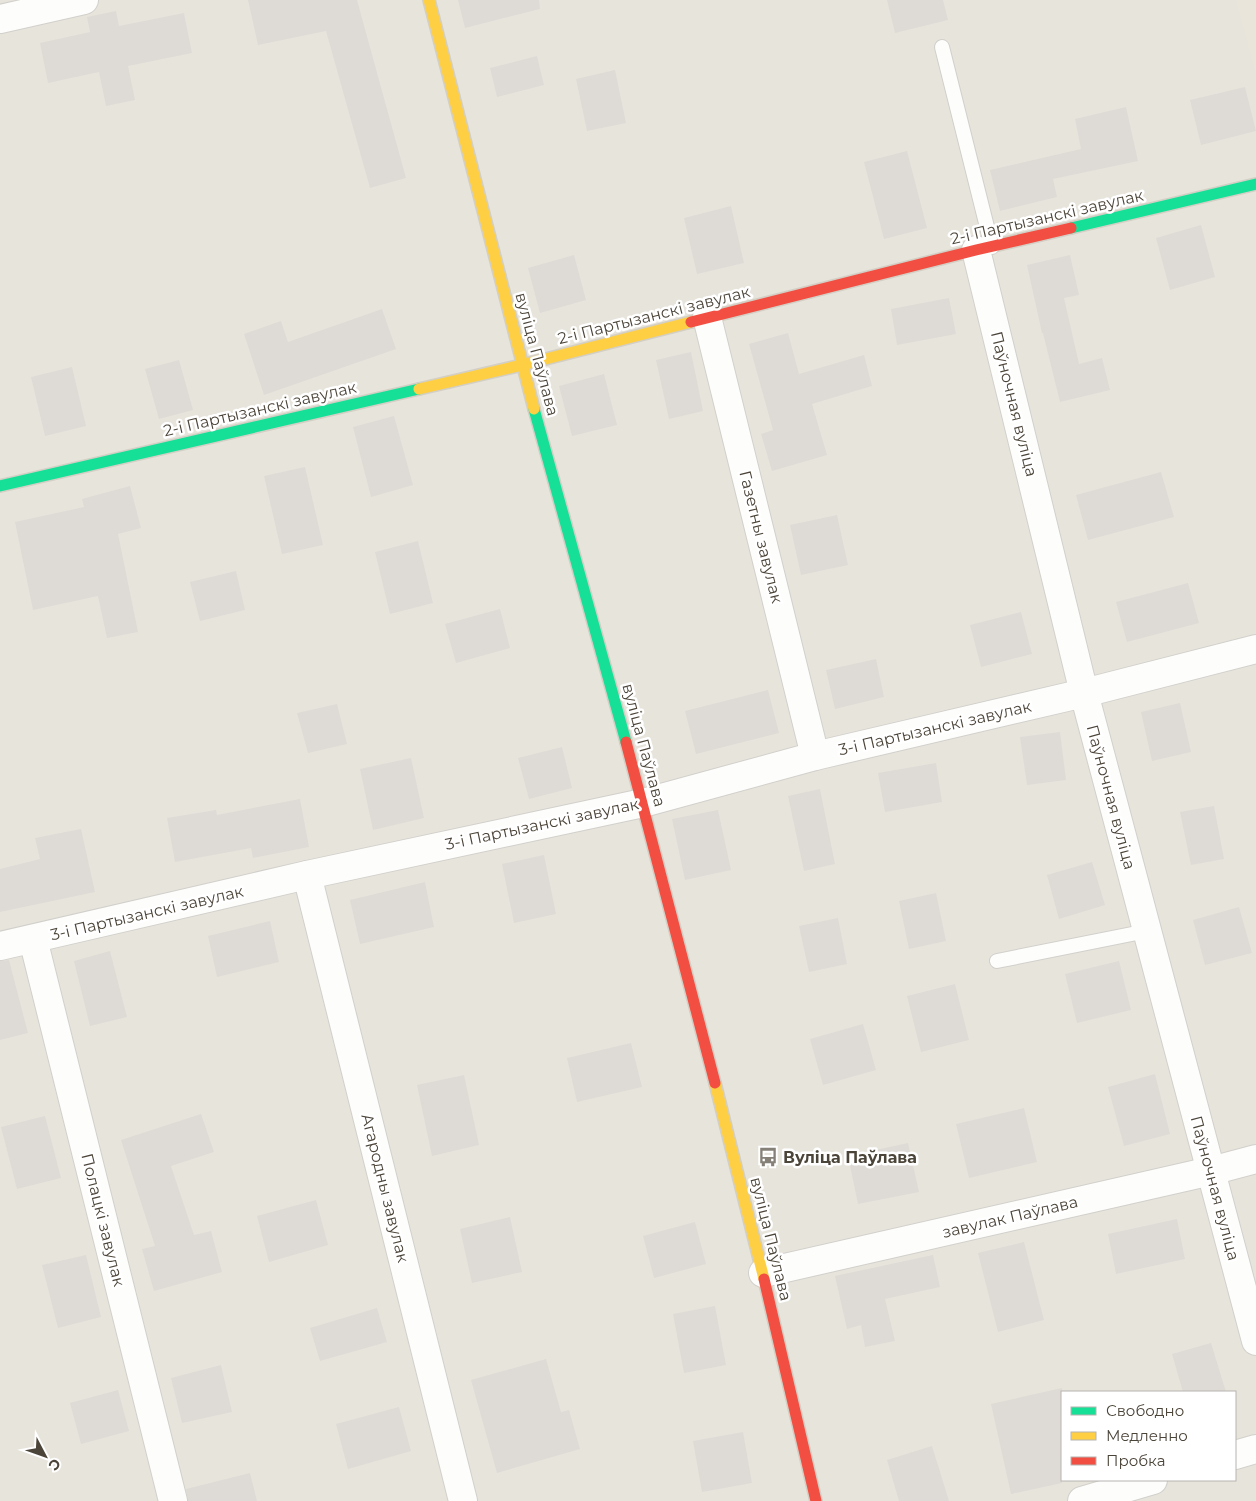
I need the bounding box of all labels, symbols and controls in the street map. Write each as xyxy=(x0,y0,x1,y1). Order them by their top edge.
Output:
street label: 2-і Партызанскі завулак xyxy=(949,185,1146,248)
street label: 2-і Партызанскі завулак xyxy=(556,282,753,348)
street label: вуліца Паўлава xyxy=(511,290,563,418)
street label: Паўночная вуліца xyxy=(987,329,1041,479)
street label: 2-і Партызанскі завулак xyxy=(162,377,359,440)
street label: Газетны завулак xyxy=(735,469,787,606)
street label: вуліца Паўлава xyxy=(618,681,670,809)
street label: 3-і Партызанскі завулак xyxy=(837,696,1034,759)
street label: Паўночная вуліца xyxy=(1083,723,1139,871)
street label: 3-і Партызанскі завулак xyxy=(443,794,641,854)
street label: 3-і Партызанскі завулак xyxy=(49,881,246,944)
street label: Агародны завулак xyxy=(357,1112,413,1265)
street label: Паўночная вуліца xyxy=(1187,1114,1243,1262)
bus stop icon: Вуліца Паўлава xyxy=(757,1146,779,1168)
place label: Вуліца Паўлава xyxy=(783,1148,917,1167)
street label: Полацкі завулак xyxy=(77,1151,129,1289)
street label: вуліца Паўлава xyxy=(746,1175,796,1303)
street label: завулак Паўлава xyxy=(940,1192,1080,1242)
legend xyxy=(1061,1391,1236,1481)
text: Свободно xyxy=(1106,1401,1184,1420)
text: Медленно xyxy=(1106,1426,1188,1445)
north arrow xyxy=(20,1431,70,1481)
text: Пробка xyxy=(1106,1451,1165,1470)
text: С xyxy=(45,1455,65,1474)

